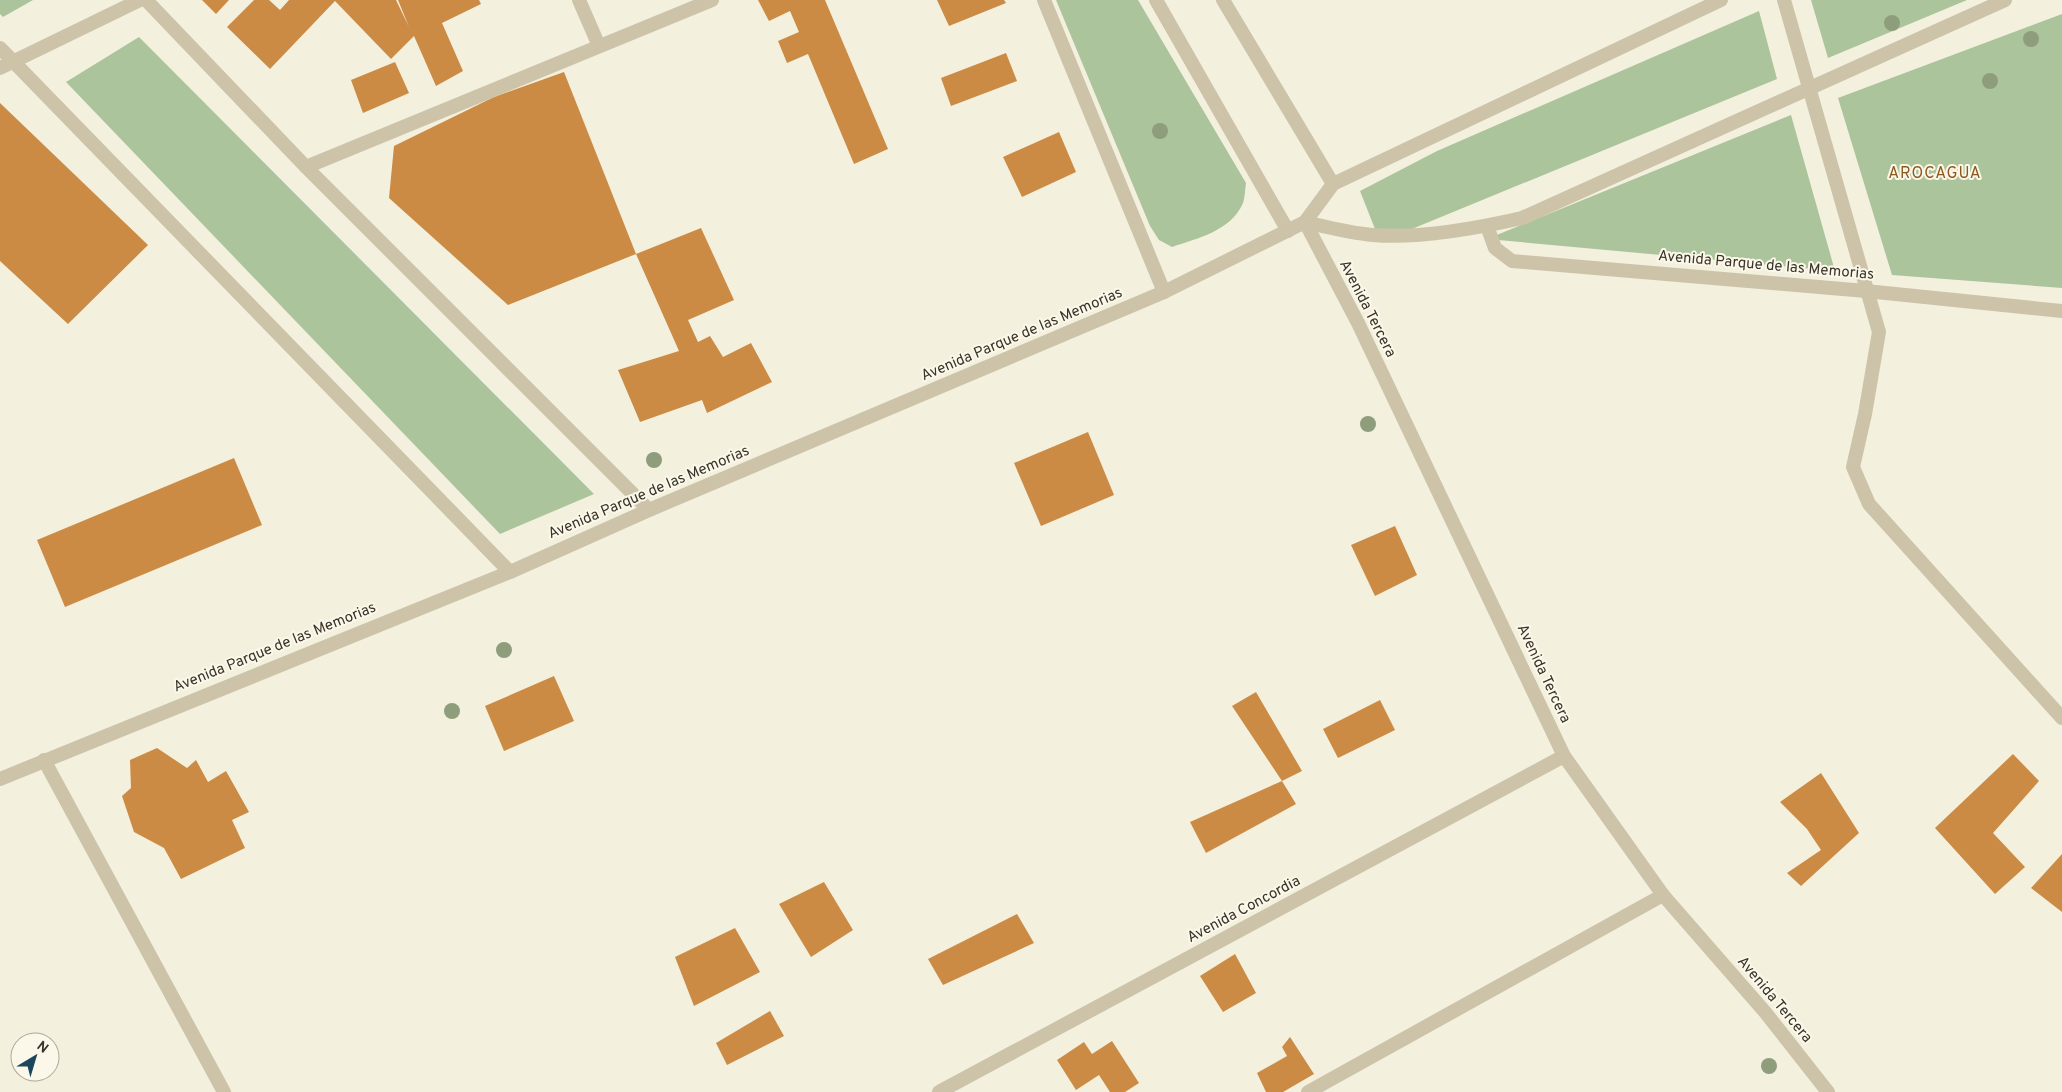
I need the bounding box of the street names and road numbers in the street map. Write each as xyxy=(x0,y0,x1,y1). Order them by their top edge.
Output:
street label: Avenida Parque de las Memorias xyxy=(1657,247,1875,285)
street label: Avenida Tercera xyxy=(1334,257,1400,361)
street label: Avenida Parque de las Memorias xyxy=(918,284,1126,386)
street label: Avenida Parque de las Memorias xyxy=(545,442,753,544)
street label: Avenida Parque de las Memorias xyxy=(171,599,379,697)
street label: Avenida Tercera xyxy=(1512,621,1574,727)
street label: Avenida Concordia xyxy=(1184,872,1304,948)
street label: Avenida Tercera xyxy=(1732,953,1816,1047)

